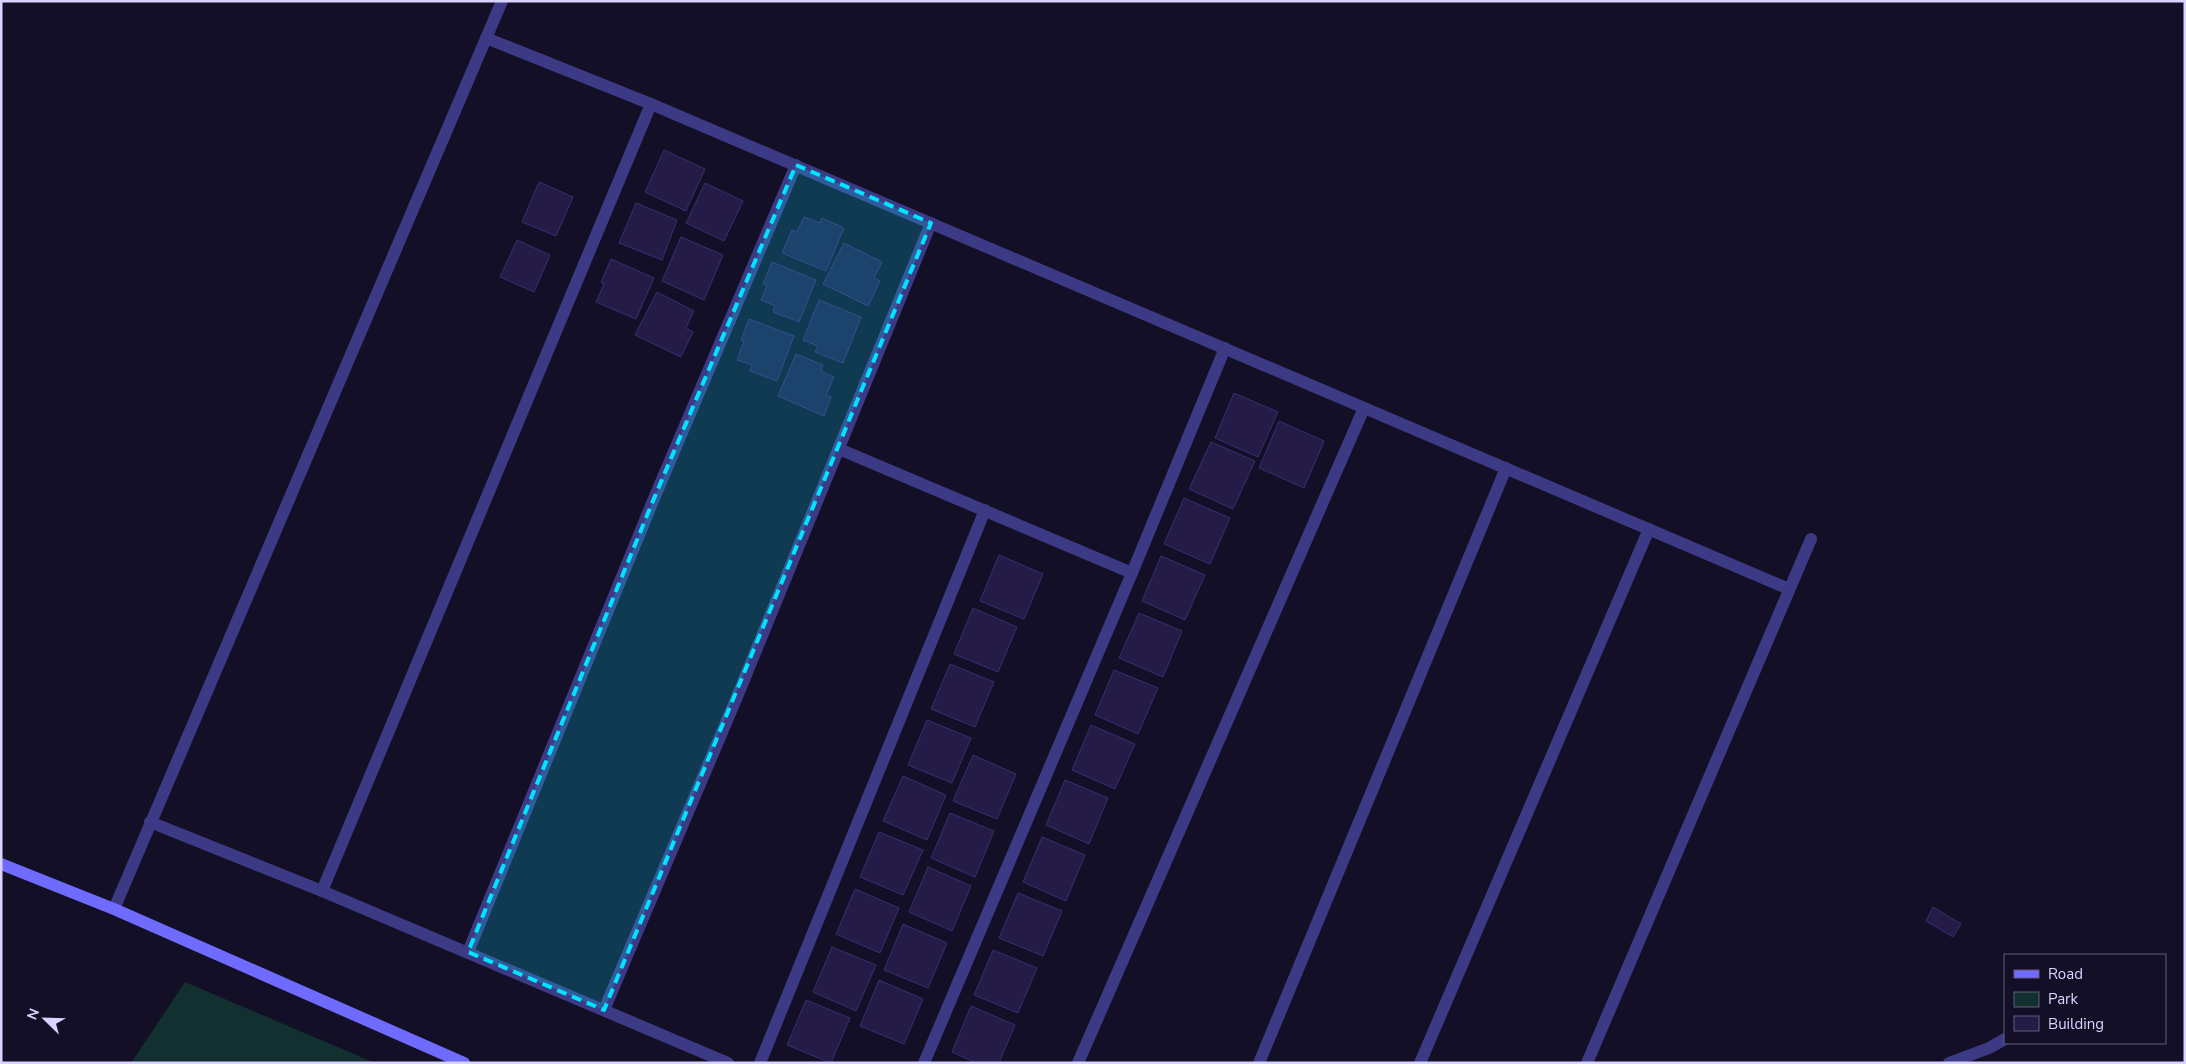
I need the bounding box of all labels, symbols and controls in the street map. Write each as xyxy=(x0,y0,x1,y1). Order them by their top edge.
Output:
legend xyxy=(2004,954,2166,1044)
text: Road xyxy=(2048,964,2083,984)
text: Park xyxy=(2048,989,2078,1009)
north arrow xyxy=(20,994,70,1044)
text: N xyxy=(23,1006,44,1023)
text: Building xyxy=(2048,1014,2104,1034)

